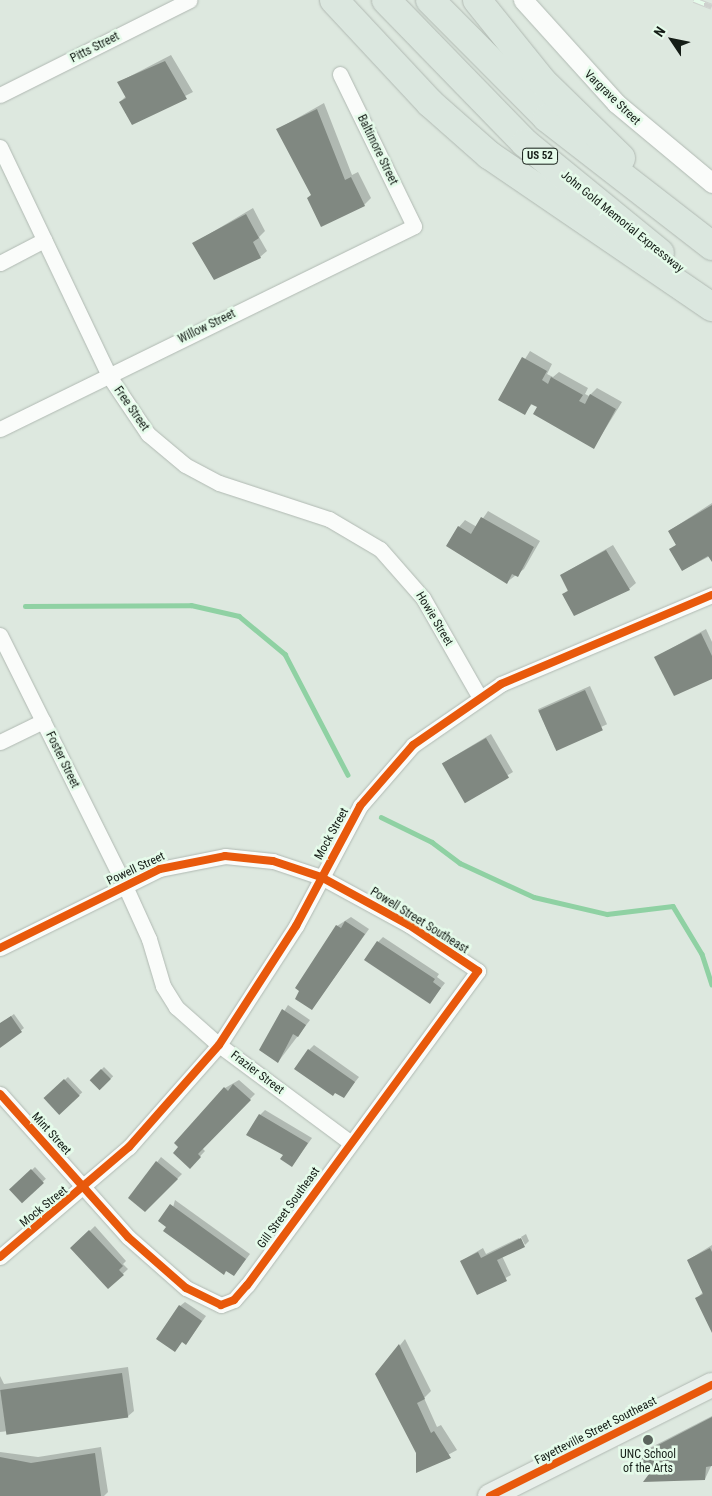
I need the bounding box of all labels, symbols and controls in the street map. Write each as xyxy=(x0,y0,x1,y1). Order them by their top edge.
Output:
north arrow xyxy=(647,15,697,65)
text: N xyxy=(651,24,669,40)
street label: Pitts Street xyxy=(68,30,122,66)
street label: Vargrave Street xyxy=(581,68,643,128)
street label: Baltimore Street xyxy=(354,112,400,188)
road number: US 52 xyxy=(521,148,559,164)
street label: John Gold Memorial Expressway xyxy=(558,168,686,276)
street label: Willow Street xyxy=(176,307,238,347)
street label: Free Street xyxy=(110,384,152,434)
street label: Howie Street xyxy=(412,589,456,649)
street label: Foster Street xyxy=(42,729,82,791)
street label: Mock Street xyxy=(312,806,352,862)
street label: Powell Street xyxy=(105,849,167,889)
street label: Powell Street Southeast xyxy=(367,885,471,957)
street label: Frazier Street xyxy=(228,1048,286,1098)
street label: Mint Street xyxy=(28,1110,74,1158)
street label: Gill Street Southeast xyxy=(255,1165,323,1251)
street label: Mock Street xyxy=(17,1183,71,1231)
street label: Fayetteville Street Southeast xyxy=(533,1394,659,1468)
marker: UNC School of the Arts xyxy=(642,1434,654,1446)
place label: UNC School of the Arts xyxy=(620,1448,676,1476)

